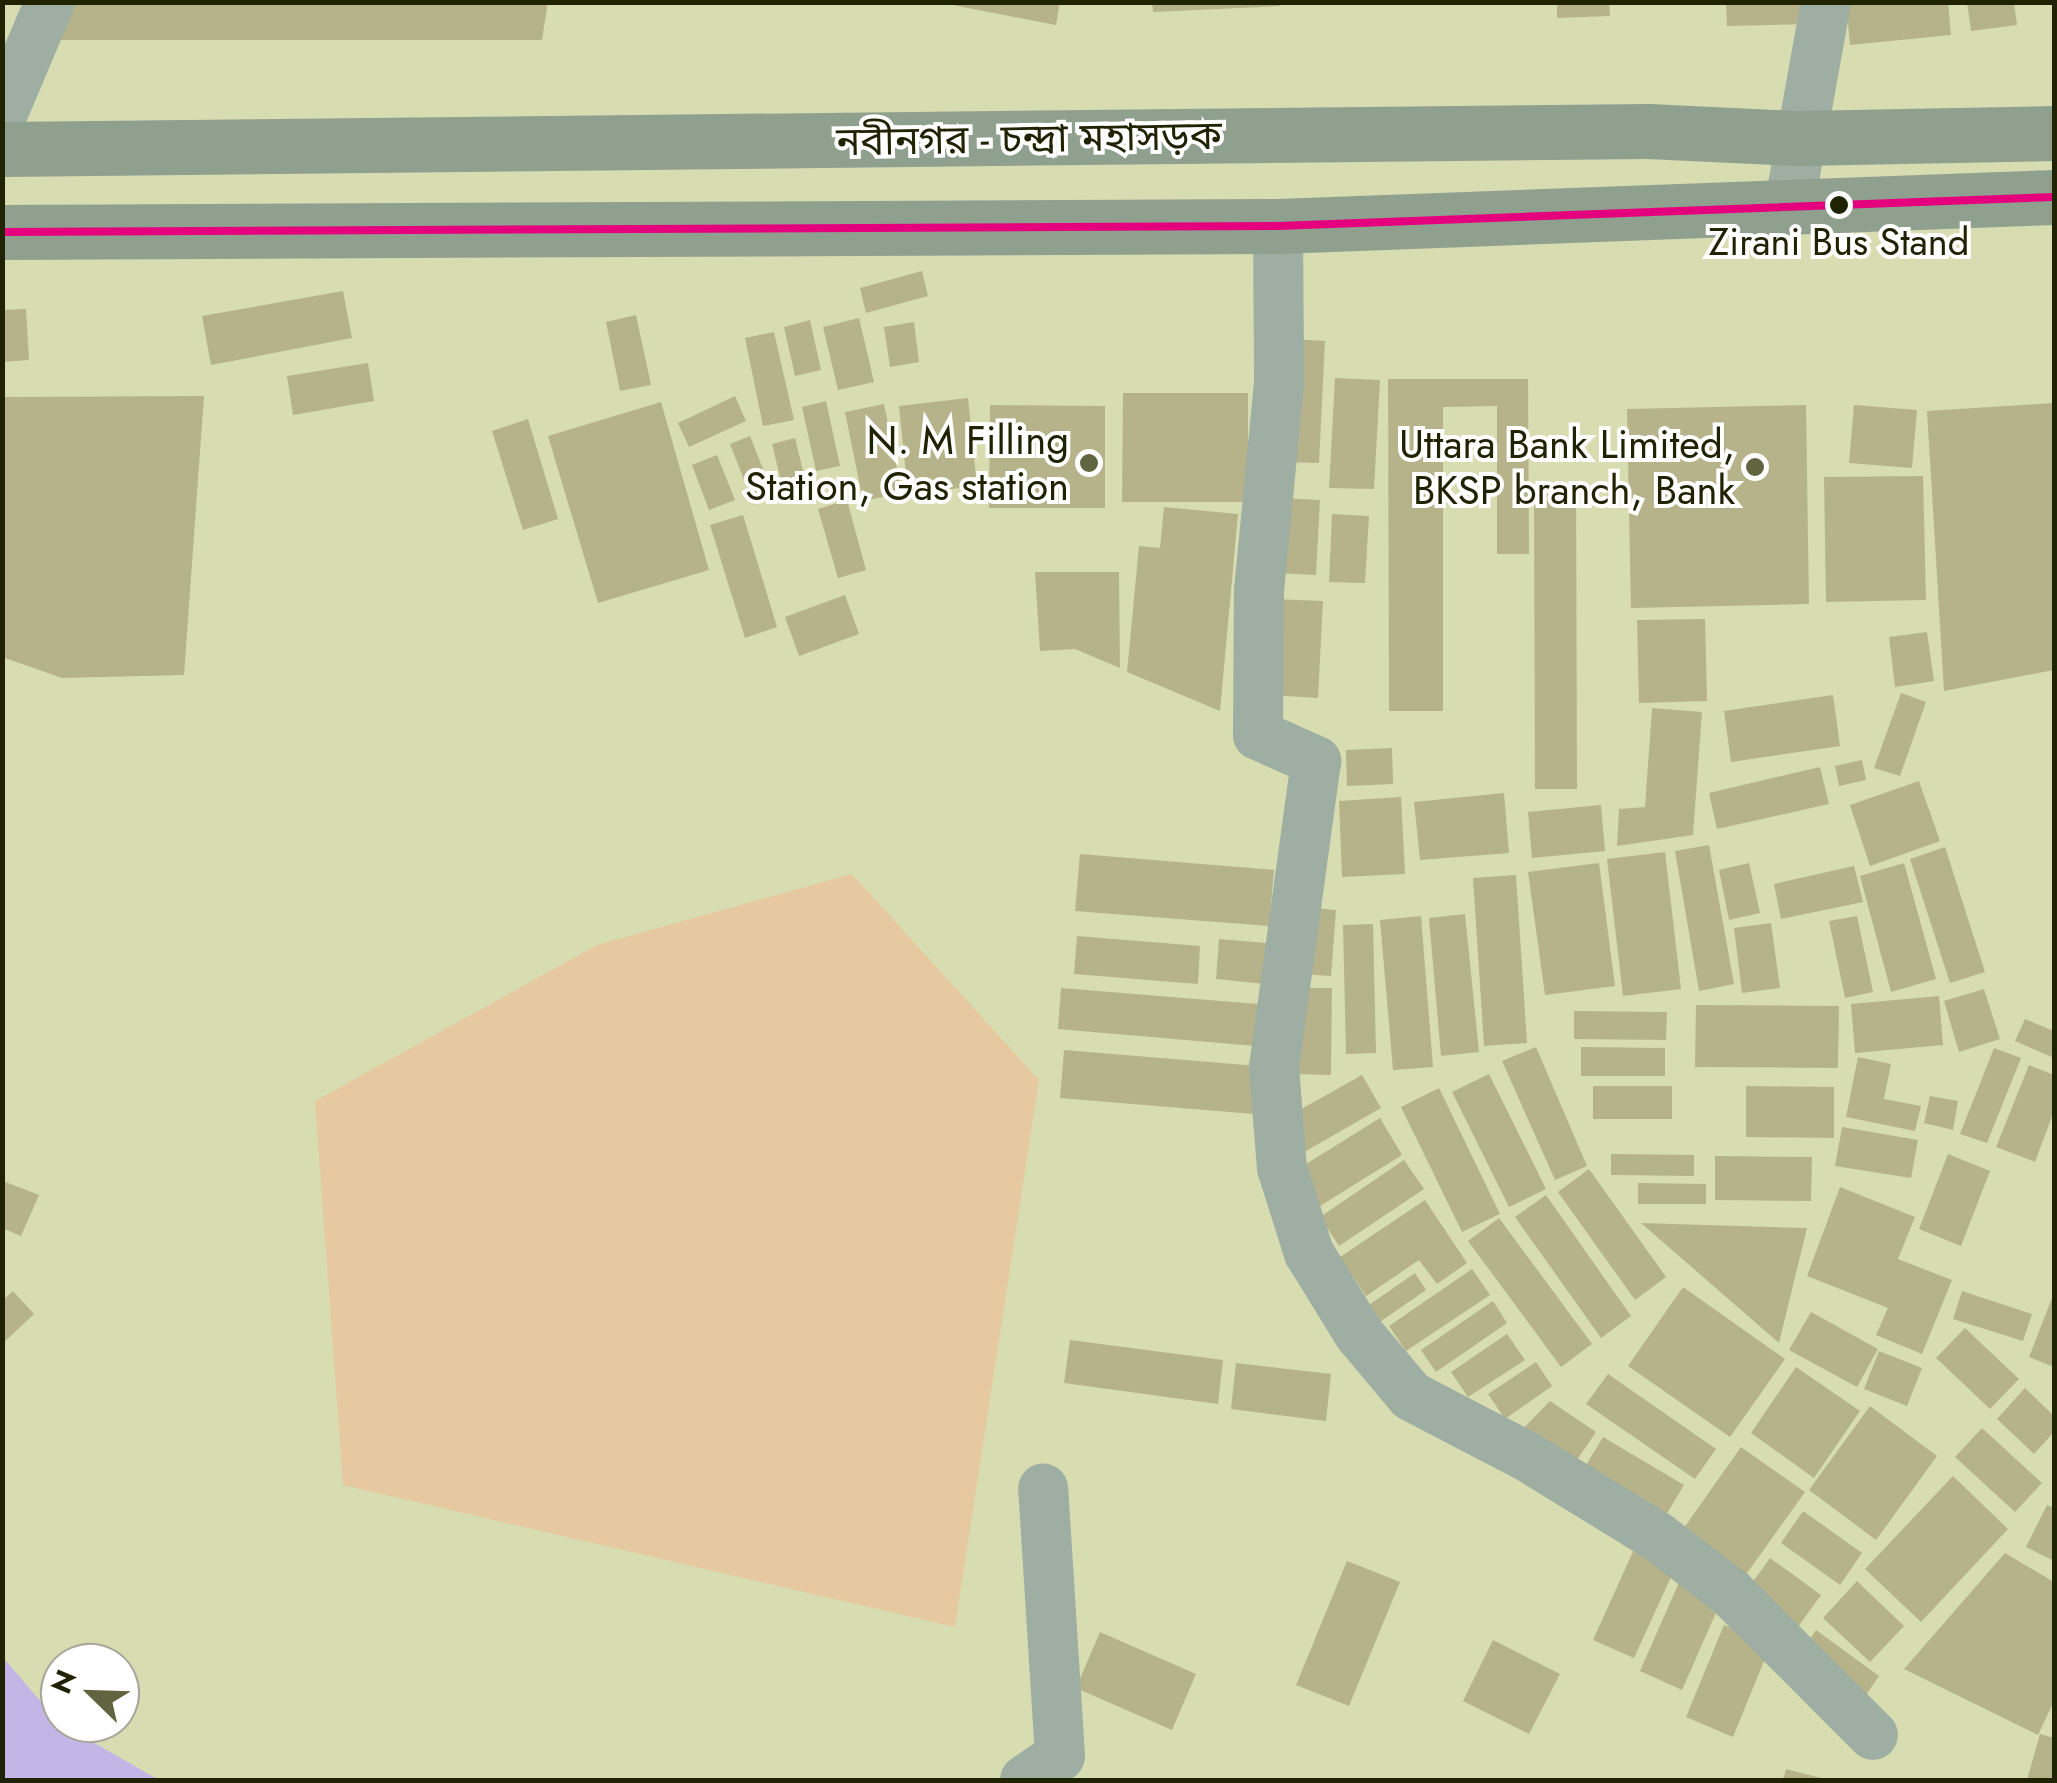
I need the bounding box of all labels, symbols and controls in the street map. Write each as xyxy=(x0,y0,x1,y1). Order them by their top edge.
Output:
street label: নবীনগর - চন্দ্রা মহাসড়ক xyxy=(836,111,1222,165)
marker: Zirani Bus Stand xyxy=(1829,195,1849,215)
place label: Zirani Bus Stand xyxy=(1709,219,1969,265)
place label: N. M Filling Station, Gas station xyxy=(745,416,1069,510)
place label: Uttara Bank Limited, BKSP branch, Bank xyxy=(1399,420,1735,514)
marker: N. M Filling Station, Gas station xyxy=(1078,452,1100,474)
marker: Uttara Bank Limited, BKSP branch, Bank xyxy=(1744,456,1766,478)
north arrow xyxy=(40,1643,140,1743)
text: N xyxy=(41,1664,87,1700)

